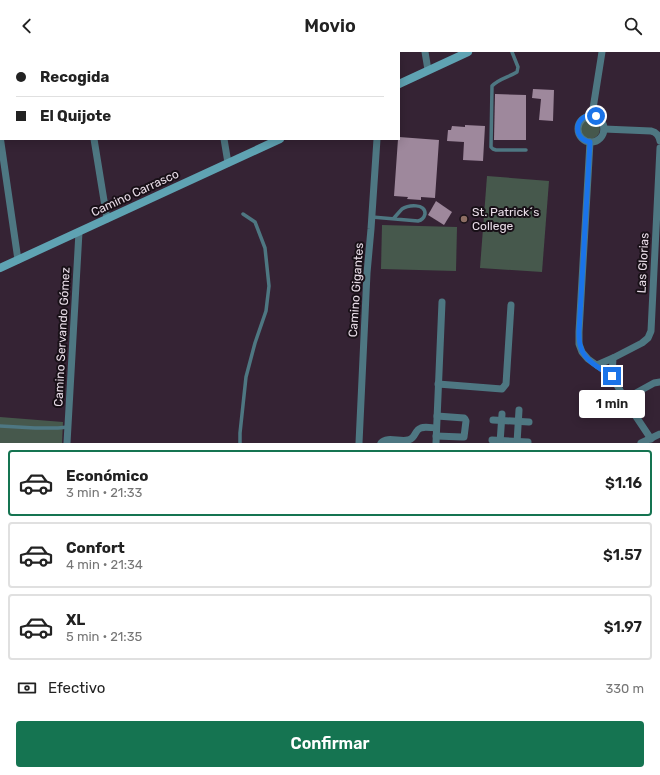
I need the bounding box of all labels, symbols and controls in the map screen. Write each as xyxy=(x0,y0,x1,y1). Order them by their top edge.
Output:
icon: back xyxy=(16,15,38,37)
text: Movio xyxy=(304,15,356,37)
icon: search xyxy=(622,15,644,37)
text: Recogida xyxy=(40,68,109,86)
text: El Quijote xyxy=(40,107,111,125)
route start xyxy=(587,107,605,125)
street label: Camino Carrasco xyxy=(89,166,181,219)
place label: St. Patrick´s College xyxy=(472,205,539,233)
marker: St. Patrick´s College xyxy=(459,214,469,224)
street label: Las Glorias xyxy=(634,232,652,294)
street label: Camino Gigantes xyxy=(346,242,366,338)
street label: Camino Servando Gómez xyxy=(51,267,73,407)
route end xyxy=(603,367,621,385)
callout: 1 min xyxy=(579,390,645,418)
text: 1 min xyxy=(596,396,628,411)
icon: car xyxy=(18,465,54,501)
text: Económico xyxy=(66,467,148,485)
text: $1.16 xyxy=(605,474,642,492)
text: 3 min · 21:33 xyxy=(66,485,142,500)
icon: car xyxy=(18,537,54,573)
text: Confort xyxy=(66,539,125,557)
text: $1.57 xyxy=(603,546,642,564)
text: 4 min · 21:34 xyxy=(66,557,143,572)
icon: car xyxy=(18,609,54,645)
text: XL xyxy=(66,611,85,629)
text: $1.97 xyxy=(604,618,642,636)
text: 5 min · 21:35 xyxy=(66,629,142,644)
icon: cash xyxy=(16,677,38,699)
text: Efectivo xyxy=(48,679,105,697)
text: 330 m xyxy=(605,681,644,696)
button: Confirmar xyxy=(16,721,644,767)

